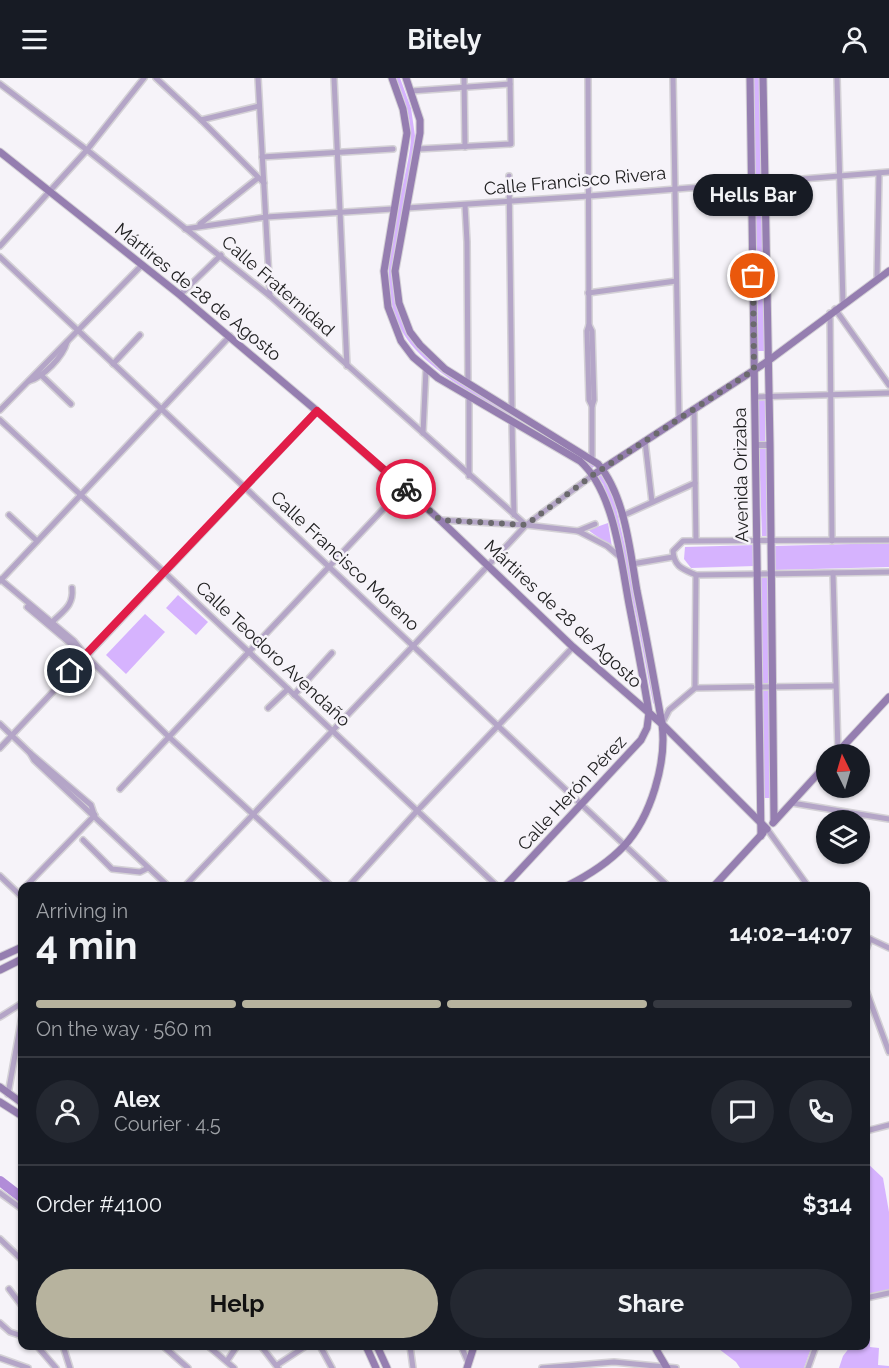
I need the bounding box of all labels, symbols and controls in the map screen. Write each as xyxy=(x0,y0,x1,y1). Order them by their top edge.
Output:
icon: menu xyxy=(18,23,51,56)
icon: person xyxy=(838,23,871,56)
text: Bitely xyxy=(407,24,482,55)
street label: Calle Francisco Rivera xyxy=(483,162,667,199)
callout: Hells Bar xyxy=(693,174,813,216)
text: Hells Bar xyxy=(710,183,796,207)
street label: Mártires de 28 de Agosto xyxy=(111,218,286,365)
street label: Calle Fraternidad xyxy=(218,231,339,340)
pin xyxy=(727,250,778,301)
icon: bag xyxy=(736,259,769,292)
street label: Avenida Orizaba xyxy=(729,407,752,543)
courier xyxy=(376,459,436,519)
icon: bike xyxy=(390,473,423,506)
street label: Calle Francisco Moreno xyxy=(267,486,424,635)
street label: Mártires de 28 de Agosto xyxy=(480,535,647,692)
street label: Calle Teodoro Avendaño xyxy=(192,577,355,731)
pin xyxy=(44,645,95,696)
icon: home xyxy=(53,654,86,687)
street label: Calle Herón Pérez xyxy=(513,731,630,855)
north arrow xyxy=(816,744,870,798)
map controls xyxy=(816,744,870,864)
button: layers xyxy=(816,810,870,864)
text: Arriving in xyxy=(36,899,128,923)
text: 14:02–14:07 xyxy=(729,920,852,946)
text: 4 min xyxy=(36,922,137,968)
text: On the way · 560 m xyxy=(36,1017,212,1041)
button: person xyxy=(36,1080,99,1143)
button: chat xyxy=(711,1080,774,1143)
button: phone xyxy=(789,1080,852,1143)
text: Alex xyxy=(114,1086,160,1112)
text: Courier · 4.5 xyxy=(114,1112,221,1136)
text: Order #4100 xyxy=(36,1191,162,1217)
text: $314 xyxy=(802,1191,852,1217)
button: Help xyxy=(36,1269,438,1338)
button: Share xyxy=(450,1269,852,1338)

